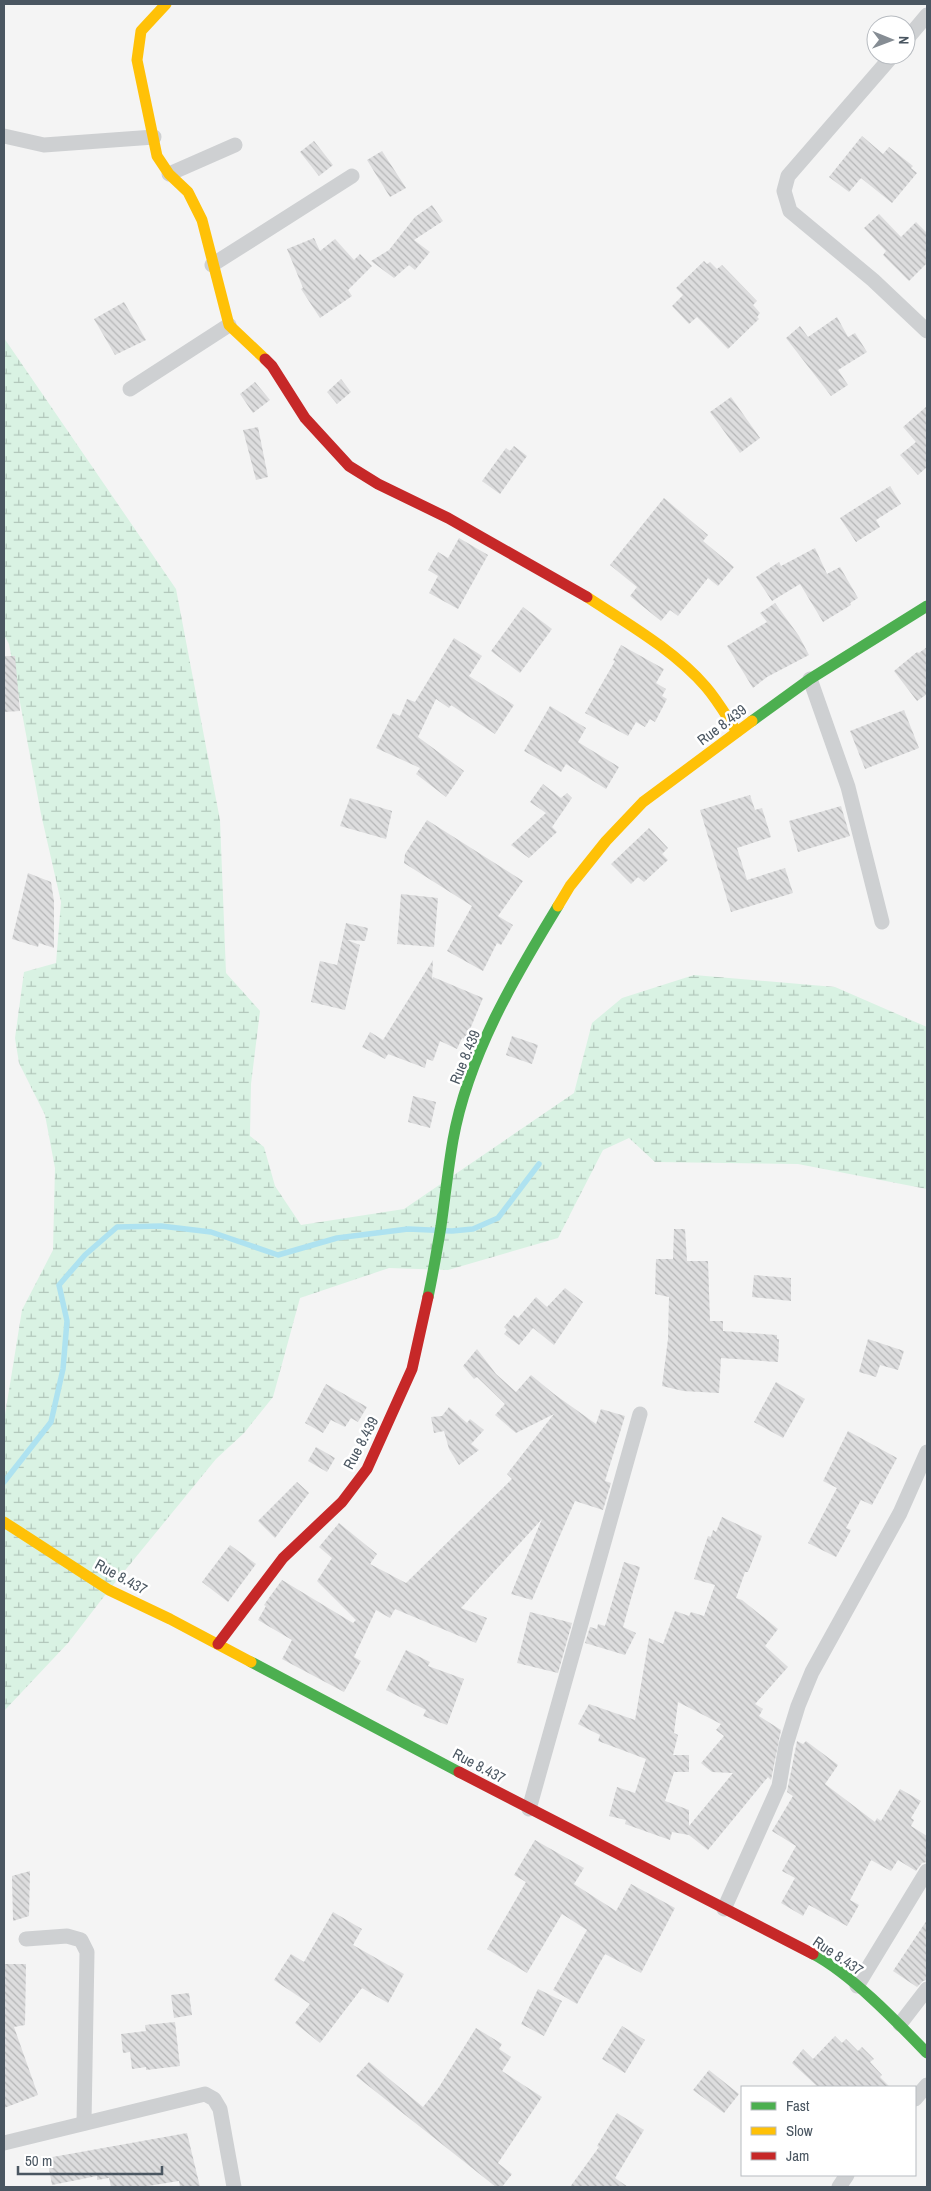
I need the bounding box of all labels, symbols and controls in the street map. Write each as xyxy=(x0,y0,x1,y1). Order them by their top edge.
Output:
north arrow xyxy=(866,15,916,65)
text: N xyxy=(895,36,913,45)
street label: Rue 8.439 xyxy=(693,699,751,750)
street label: Rue 8.439 xyxy=(444,1026,485,1087)
street label: Rue 8.439 xyxy=(338,1413,383,1473)
street label: Rue 8.437 xyxy=(91,1554,151,1600)
street label: Rue 8.437 xyxy=(449,1743,509,1788)
street label: Rue 8.437 xyxy=(809,1931,868,1980)
legend xyxy=(741,2086,916,2176)
text: Fast xyxy=(786,2095,810,2116)
text: Slow xyxy=(786,2120,813,2141)
scale bar xyxy=(18,2144,161,2176)
text: Jam xyxy=(786,2145,809,2166)
text: 50 m xyxy=(25,2150,52,2171)

